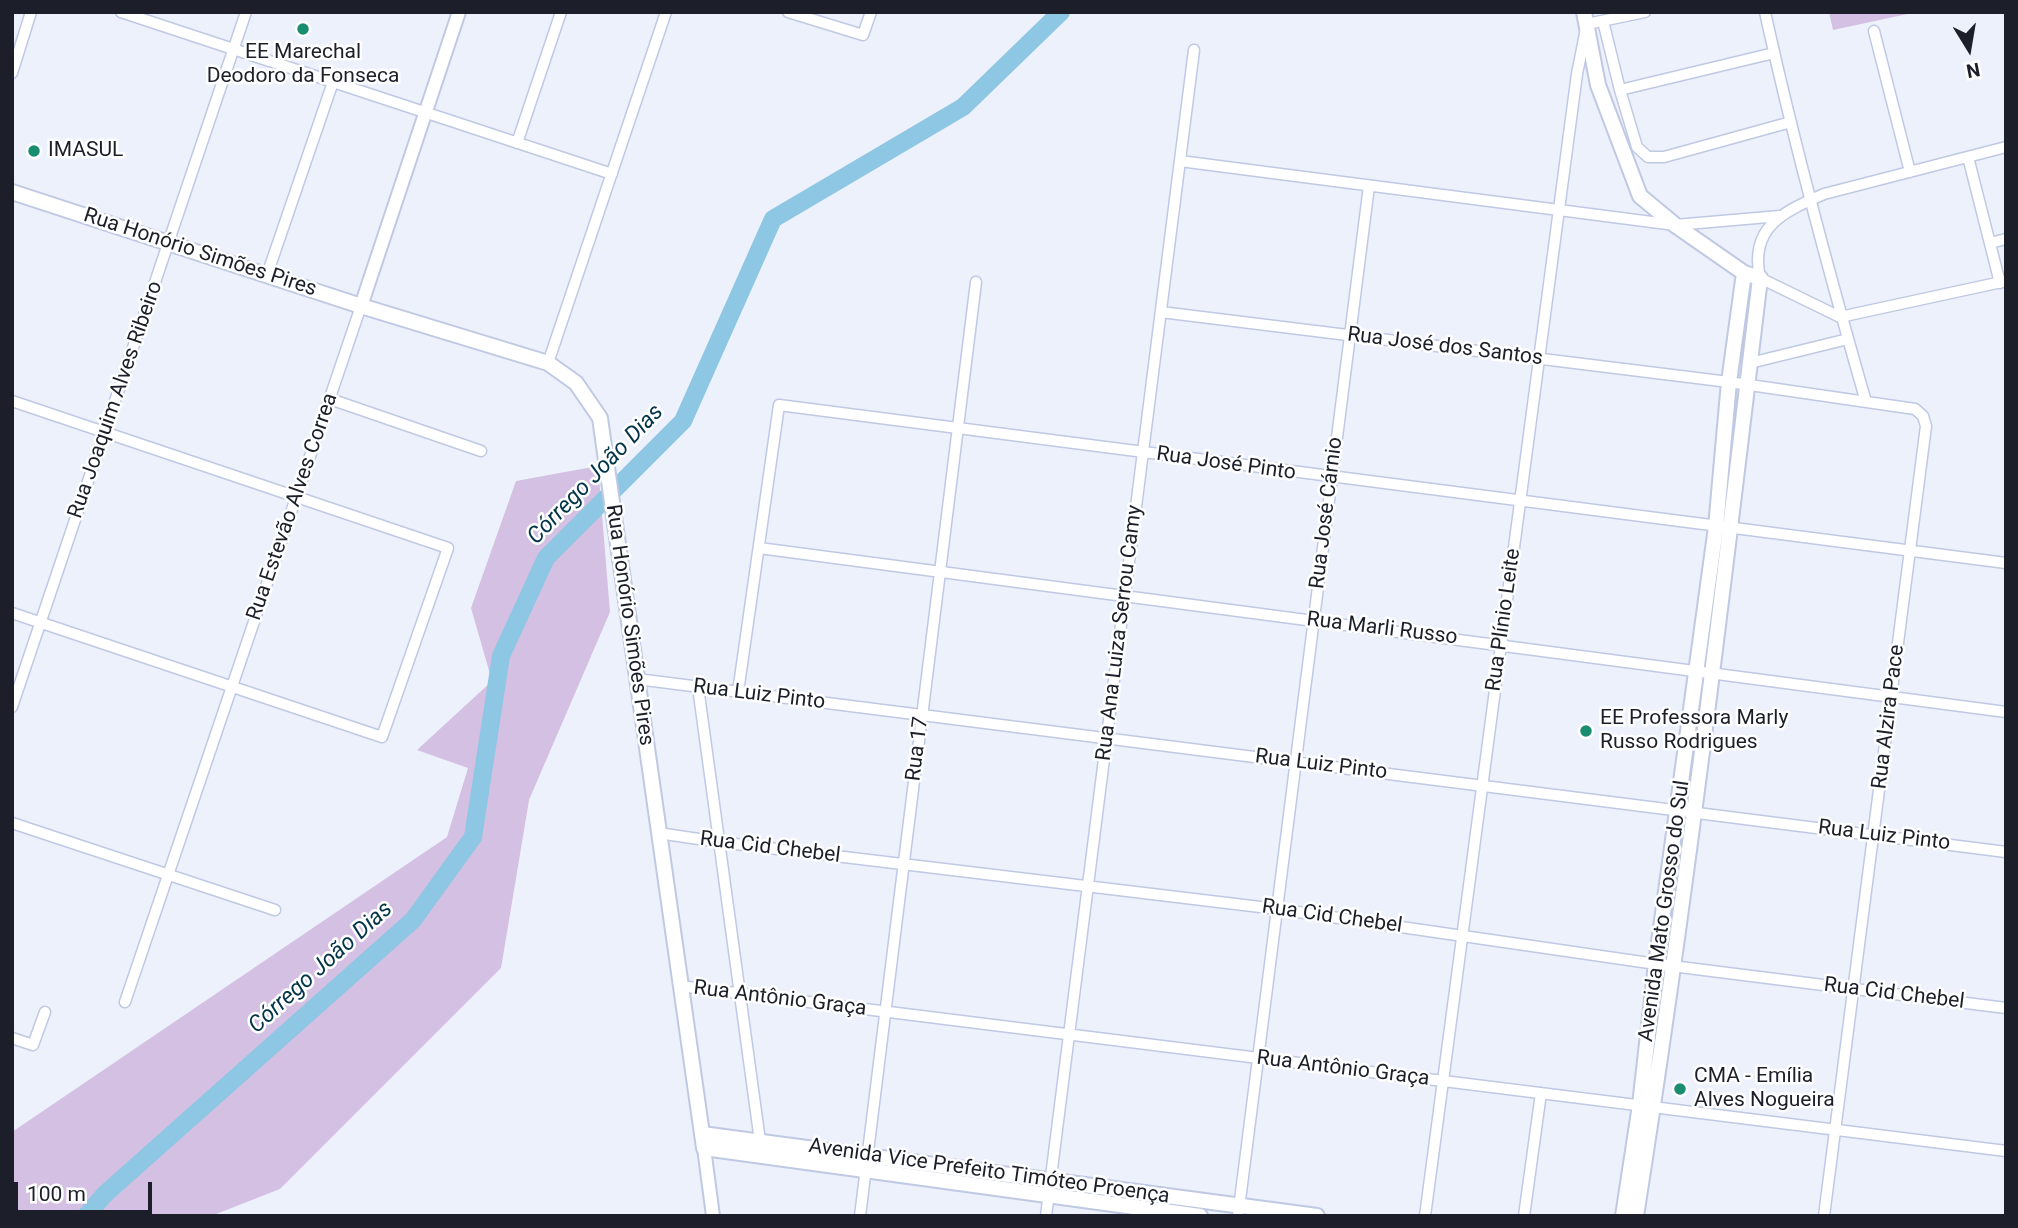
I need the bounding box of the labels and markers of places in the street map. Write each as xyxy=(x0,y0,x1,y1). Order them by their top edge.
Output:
marker: EE Marechal Deodoro da Fonseca xyxy=(295,21,311,37)
place label: EE Marechal Deodoro da Fonseca xyxy=(207,40,399,90)
place label: IMASUL xyxy=(48,138,123,164)
marker: IMASUL xyxy=(26,143,42,159)
place label: EE Professora Marly Russo Rodrigues xyxy=(1600,706,1788,756)
marker: EE Professora Marly Russo Rodrigues xyxy=(1578,723,1594,739)
place label: CMA - Emília Alves Nogueira xyxy=(1694,1064,1835,1114)
marker: CMA - Emília Alves Nogueira xyxy=(1672,1081,1688,1097)

